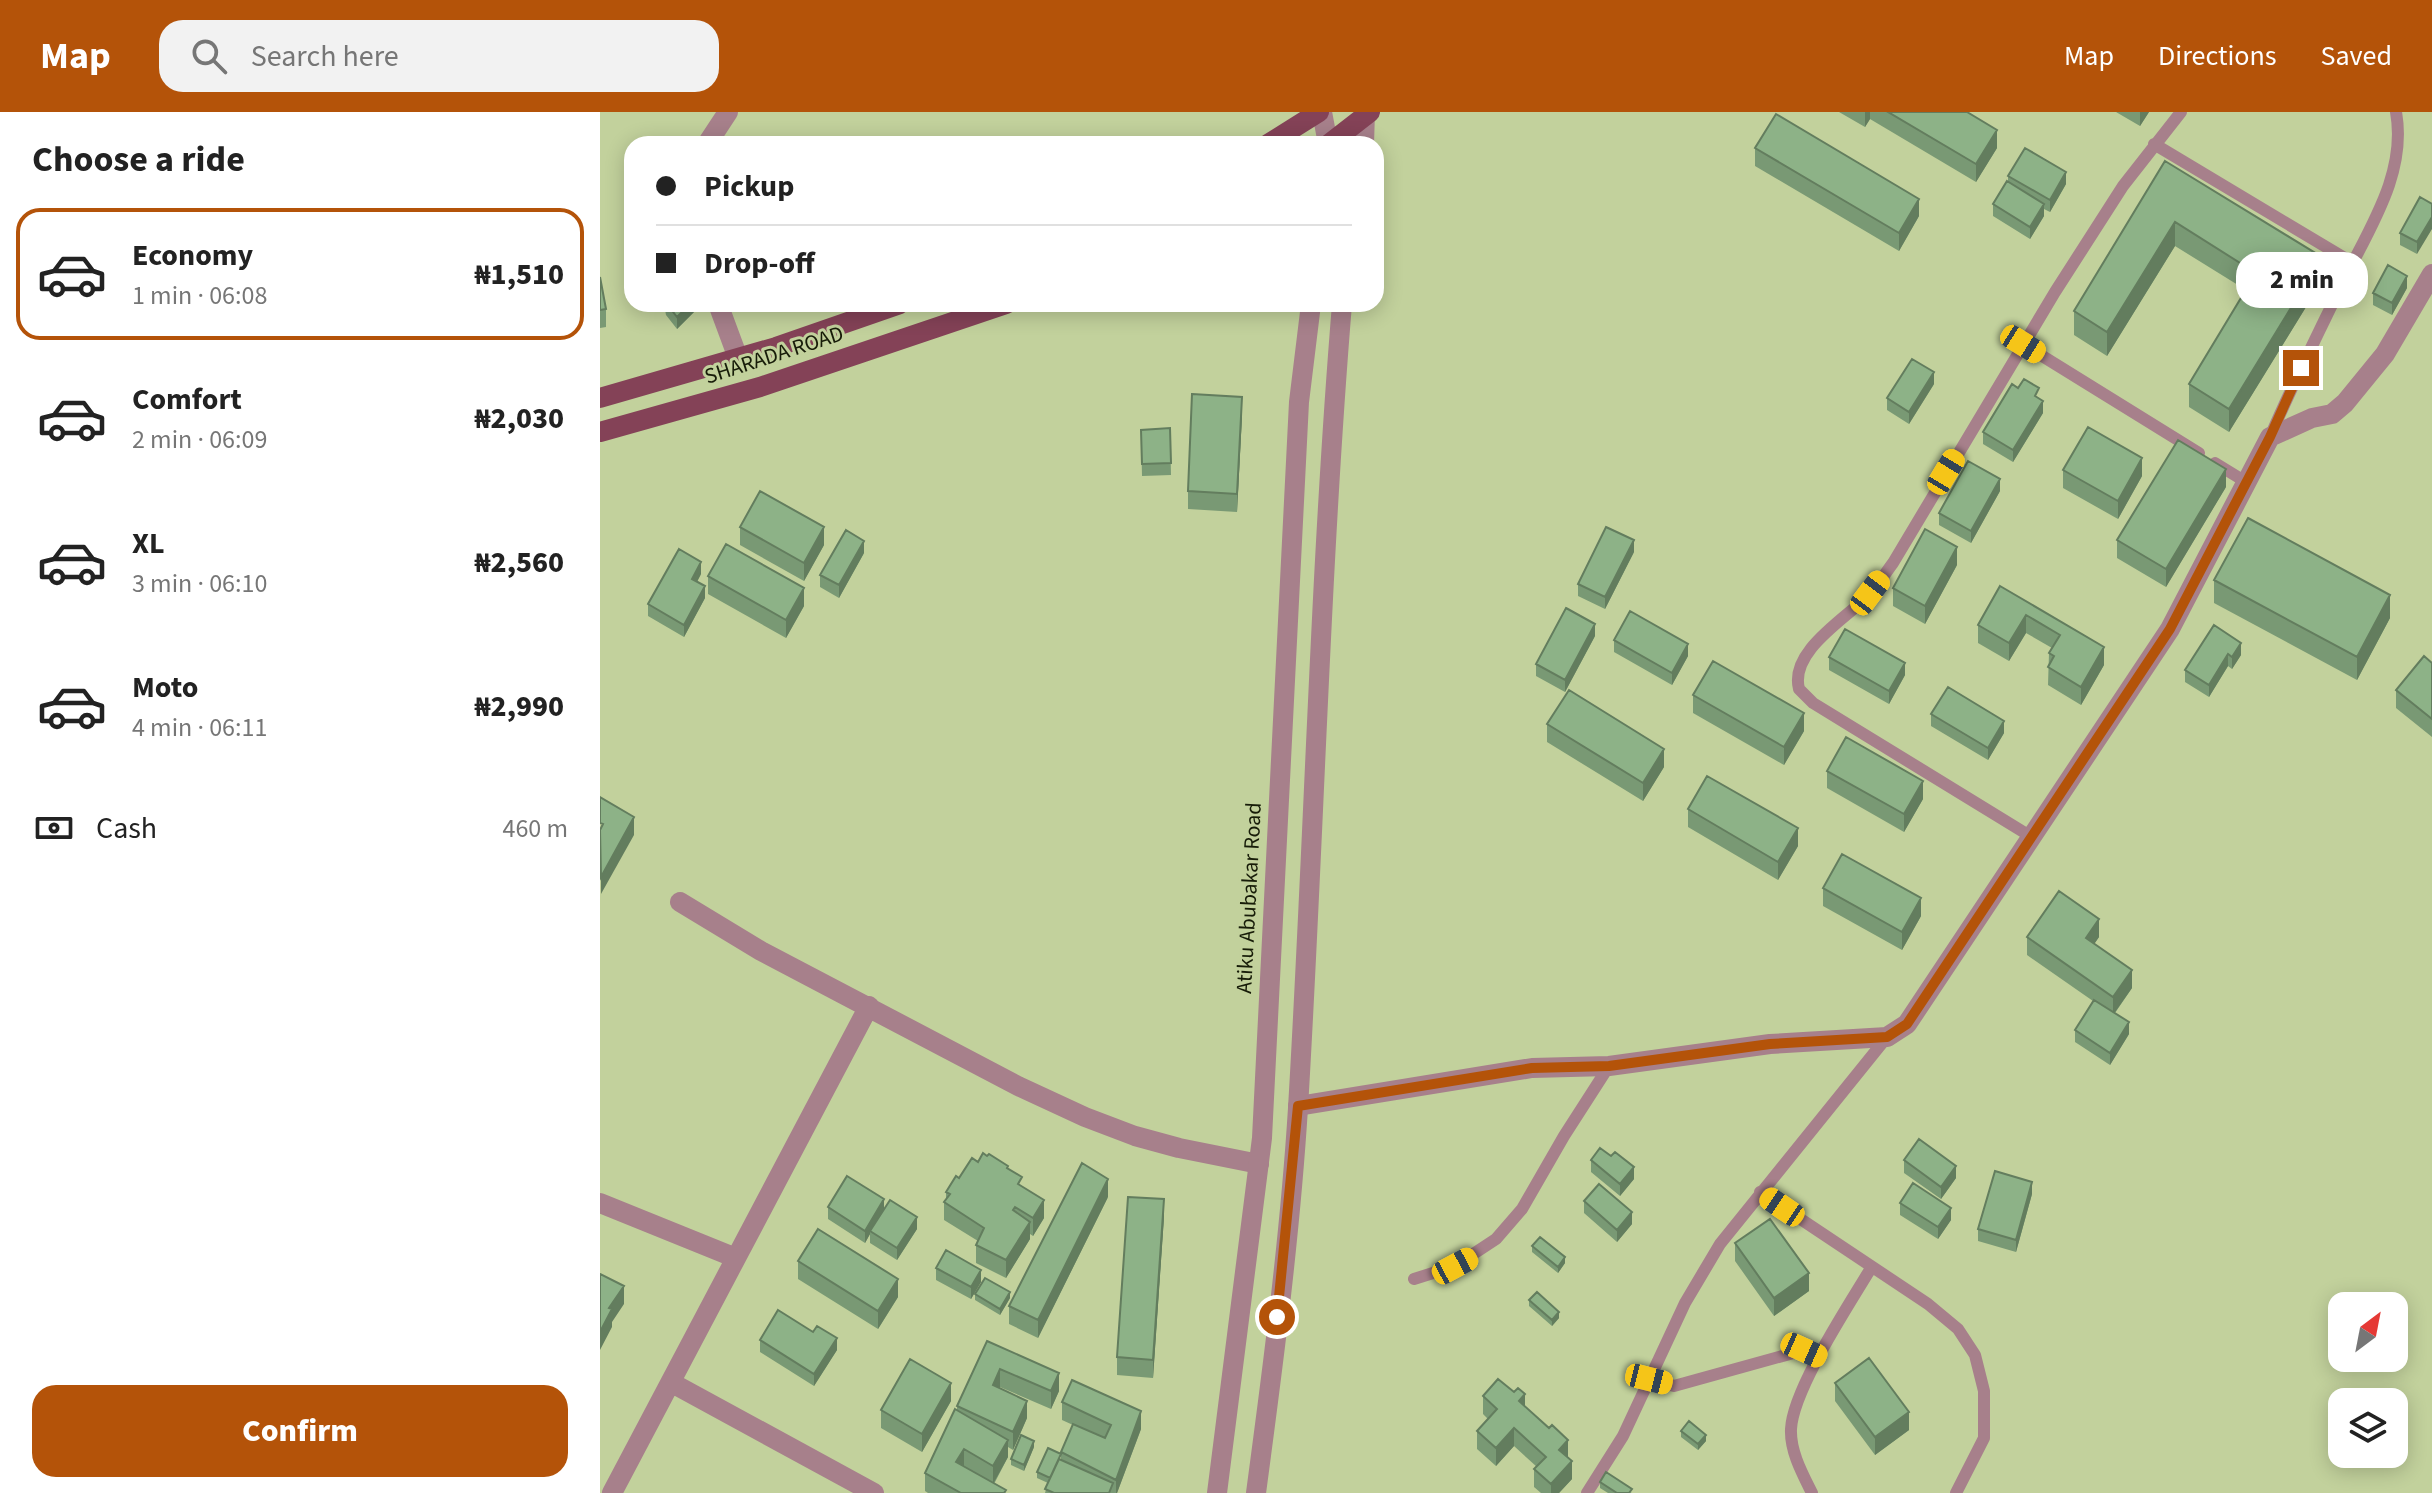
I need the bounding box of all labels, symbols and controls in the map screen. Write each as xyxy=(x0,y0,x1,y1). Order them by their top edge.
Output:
search box xyxy=(159,20,719,92)
text: Map xyxy=(40,29,111,83)
icon: search xyxy=(187,34,231,78)
text: Search here xyxy=(251,35,399,78)
text: Map xyxy=(2064,36,2114,76)
text: Directions xyxy=(2158,36,2277,76)
text: Saved xyxy=(2321,36,2392,76)
text: Choose a ride xyxy=(32,134,245,185)
text: Pickup xyxy=(704,165,794,208)
text: Economy xyxy=(132,234,253,277)
icon: car xyxy=(36,238,108,310)
text: Drop-off xyxy=(704,242,815,285)
callout: 2 min xyxy=(2235,252,2367,308)
text: ₦1,510 xyxy=(475,253,564,296)
text: 2 min xyxy=(2270,261,2334,298)
text: 1 min · 06:08 xyxy=(132,277,267,314)
street label: SHARADA ROAD xyxy=(700,317,848,393)
car xyxy=(1996,321,2050,367)
route end xyxy=(2283,350,2319,386)
text: Comfort xyxy=(132,378,242,421)
icon: car xyxy=(36,382,108,454)
text: ₦2,030 xyxy=(475,397,564,440)
text: 2 min · 06:09 xyxy=(132,421,267,458)
car xyxy=(1923,445,1969,499)
text: XL xyxy=(132,522,165,565)
icon: car xyxy=(36,526,108,598)
text: ₦2,560 xyxy=(475,541,564,584)
text: 3 min · 06:10 xyxy=(132,565,267,602)
car xyxy=(1846,567,1894,619)
text: Moto xyxy=(132,666,198,709)
icon: car xyxy=(36,670,108,742)
text: ₦2,990 xyxy=(475,685,564,728)
text: 4 min · 06:11 xyxy=(132,709,267,746)
street label: Atiku Abubakar Road xyxy=(1228,802,1270,994)
icon: cash xyxy=(32,806,76,850)
text: Cash xyxy=(96,807,157,850)
text: 460 m xyxy=(502,810,568,847)
car xyxy=(1755,1184,1809,1230)
car xyxy=(1428,1244,1482,1288)
north arrow xyxy=(2328,1292,2408,1372)
map controls xyxy=(2328,1292,2408,1468)
route start xyxy=(1259,1299,1295,1335)
car xyxy=(1777,1329,1831,1371)
car xyxy=(1623,1362,1675,1396)
button: Confirm xyxy=(32,1385,568,1477)
button: layers xyxy=(2328,1388,2408,1468)

